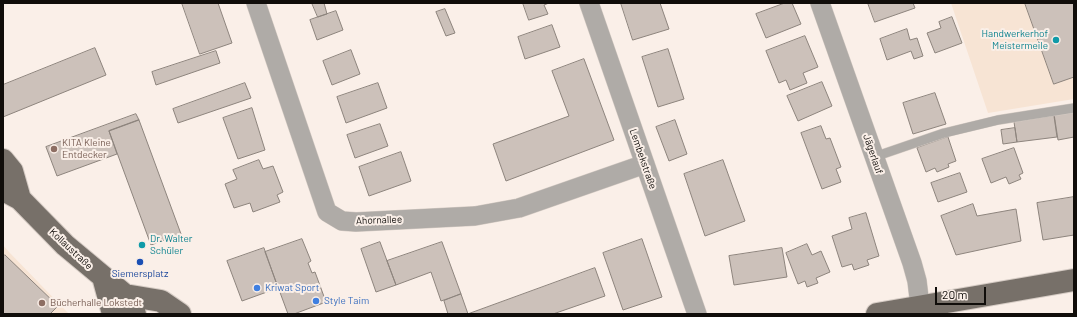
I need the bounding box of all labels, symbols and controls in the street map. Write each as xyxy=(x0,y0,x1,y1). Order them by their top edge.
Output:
place label: Handwerkerhof Meistermeile xyxy=(982,28,1048,52)
marker: Handwerkerhof Meistermeile xyxy=(1051,35,1061,45)
street label: Lembekstraße xyxy=(627,127,659,191)
street label: Jägerlauf xyxy=(861,132,885,176)
place label: KITA Kleine Entdecker xyxy=(62,137,111,160)
marker: KITA Kleine Entdecker xyxy=(49,144,59,154)
street label: Ahornallee xyxy=(356,213,402,227)
street label: Kollaustraße xyxy=(47,226,95,272)
place label: Dr. Walter Schüler xyxy=(150,233,192,256)
marker: Dr. Walter Schüler xyxy=(137,240,147,250)
marker: Siemersplatz xyxy=(135,257,145,267)
place label: Siemersplatz xyxy=(112,268,168,280)
scale bar xyxy=(937,279,988,305)
place label: Kriwat Sport xyxy=(265,282,319,294)
marker: Kriwat Sport xyxy=(252,283,262,293)
text: 20 m xyxy=(942,287,968,301)
place label: Style Taim xyxy=(324,295,369,307)
marker: Style Taim xyxy=(311,296,321,306)
place label: Bücherhalle Lokstedt xyxy=(50,297,142,309)
marker: Bücherhalle Lokstedt xyxy=(37,298,47,308)

